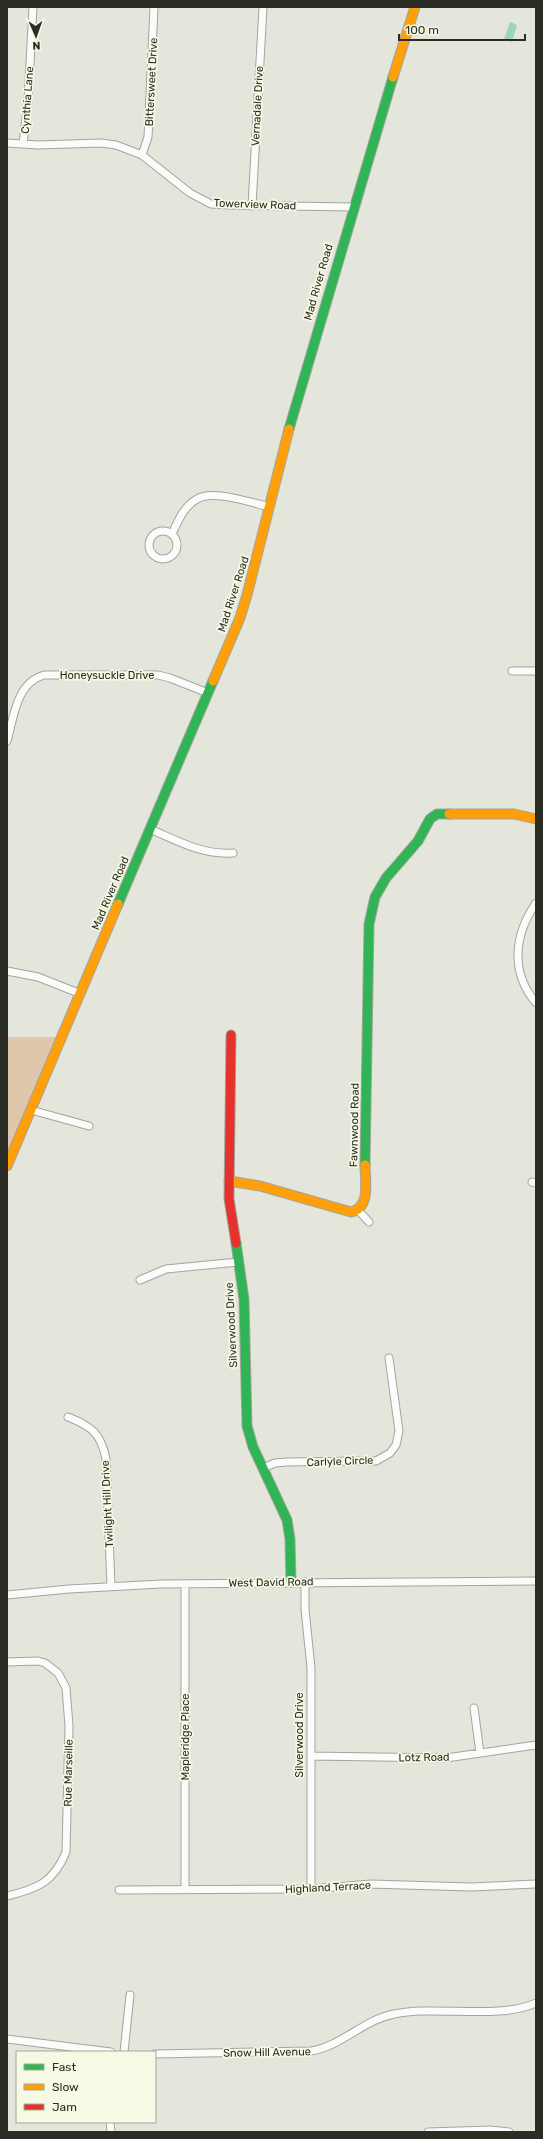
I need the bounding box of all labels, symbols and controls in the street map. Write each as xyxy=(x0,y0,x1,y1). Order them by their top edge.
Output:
north arrow xyxy=(16,16,56,56)
scale bar xyxy=(399,16,525,42)
text: 100 m xyxy=(405,23,439,37)
street label: Bittersweet Drive xyxy=(143,37,160,127)
text: N xyxy=(32,39,41,52)
street label: Cynthia Lane xyxy=(19,66,36,134)
street label: Vernadale Drive xyxy=(249,66,266,146)
street label: Towerview Road xyxy=(213,197,296,212)
street label: Mad River Road xyxy=(301,243,336,322)
street label: Mad River Road xyxy=(215,555,252,634)
street label: Honeysuckle Drive xyxy=(60,669,154,682)
street label: Mad River Road xyxy=(89,854,132,932)
street label: Fawnwood Road xyxy=(347,1083,362,1167)
street label: Silverwood Drive xyxy=(223,1282,240,1368)
street label: Carlyle Circle xyxy=(306,1454,374,1469)
street label: Twilight Hill Drive xyxy=(99,1460,116,1548)
street label: West David Road xyxy=(228,1575,314,1590)
street label: Silverwood Drive xyxy=(293,1692,306,1778)
street label: Mapleridge Place xyxy=(179,1693,192,1781)
street label: Rue Marseille xyxy=(61,1739,76,1807)
street label: Lotz Road xyxy=(398,1751,450,1764)
street label: Highland Terrace xyxy=(285,1879,371,1896)
street label: Snow Hill Avenue xyxy=(223,2045,311,2060)
legend xyxy=(16,2051,156,2123)
text: Fast xyxy=(52,2060,76,2074)
text: Slow xyxy=(52,2080,79,2094)
text: Jam xyxy=(52,2100,77,2114)

